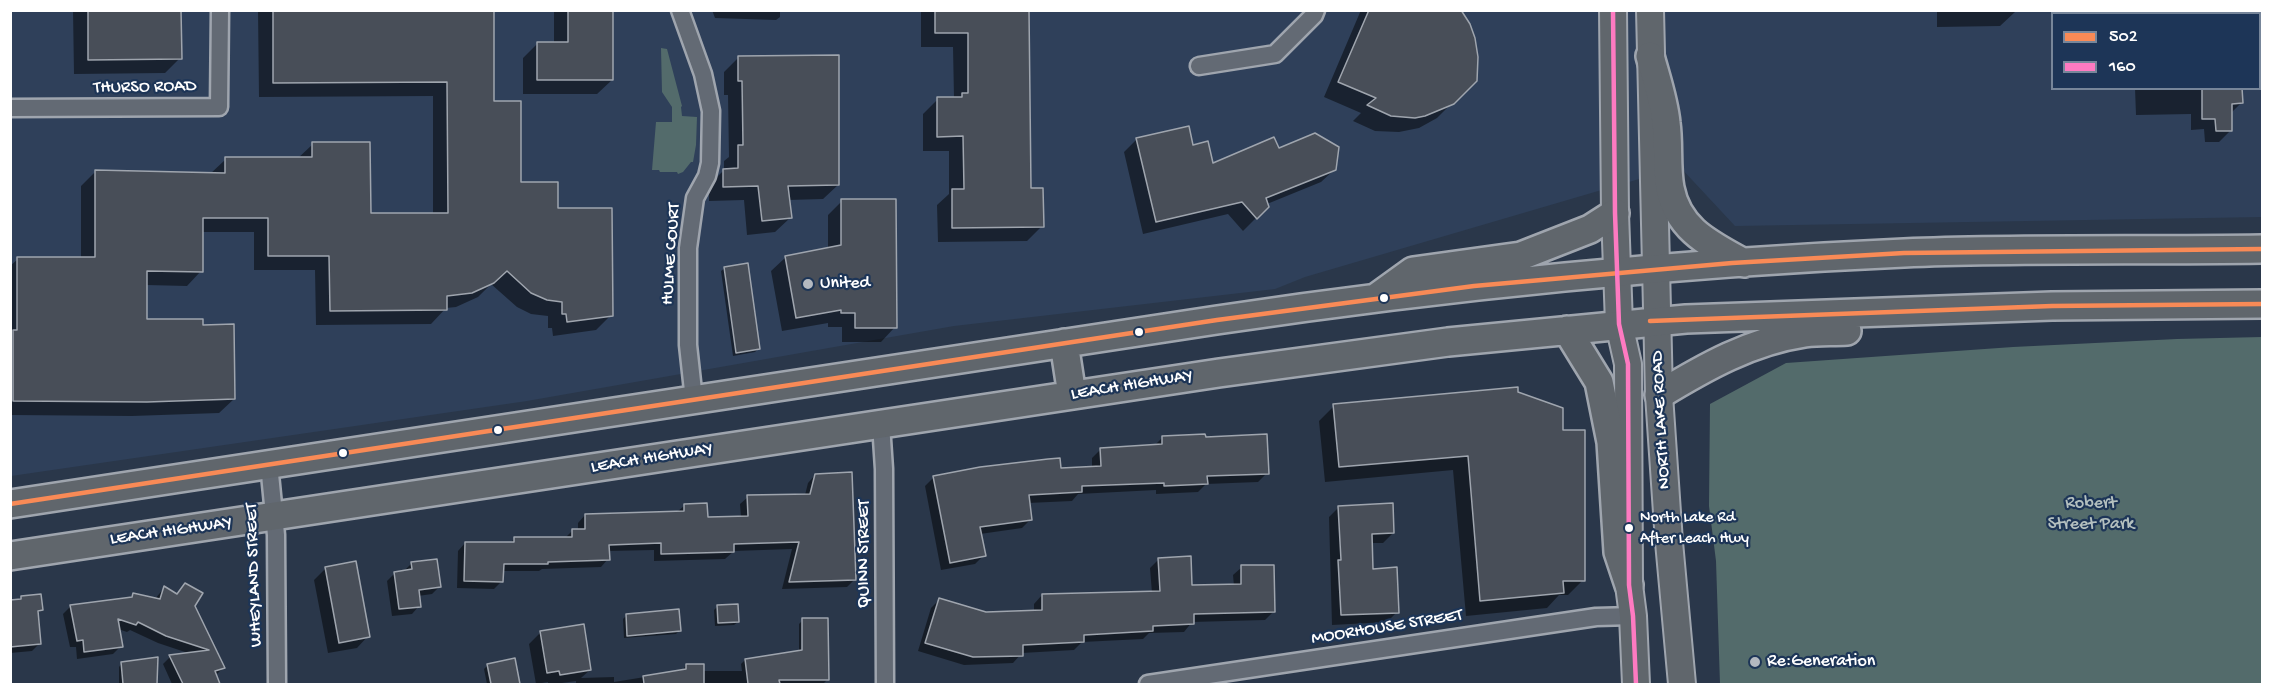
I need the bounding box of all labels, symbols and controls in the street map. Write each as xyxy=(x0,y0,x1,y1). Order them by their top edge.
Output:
legend xyxy=(2051,12,2261,90)
text: 502 xyxy=(2109,27,2138,48)
text: 160 xyxy=(2109,57,2136,78)
street label: THURSO ROAD xyxy=(93,76,197,100)
street label: HULME COURT xyxy=(658,202,686,306)
place label: United xyxy=(820,273,870,295)
marker: United xyxy=(801,277,815,291)
unlabelled marker xyxy=(1378,292,1390,304)
unlabelled marker xyxy=(1133,326,1145,338)
street label: NORTH LAKE ROAD xyxy=(1648,350,1676,490)
street label: LEACH HIGHWAY xyxy=(1069,366,1195,406)
unlabelled marker xyxy=(492,424,504,436)
street label: LEACH HIGHWAY xyxy=(589,439,715,479)
unlabelled marker xyxy=(337,447,349,459)
park label: Robert Street Park xyxy=(2048,493,2134,536)
street label: QUINN STREET xyxy=(854,500,876,608)
street label: WHEYLAND STREET xyxy=(242,503,268,647)
place label: North Lake Rd After Leach Hwy xyxy=(1640,509,1749,547)
street label: LEACH HIGHWAY xyxy=(108,513,234,551)
marker: North Lake Rd After Leach Hwy xyxy=(1623,522,1635,534)
street label: MOORHOUSE STREET xyxy=(1310,605,1464,651)
place label: Re:Generation xyxy=(1767,651,1875,673)
marker: Re:Generation xyxy=(1748,655,1762,669)

